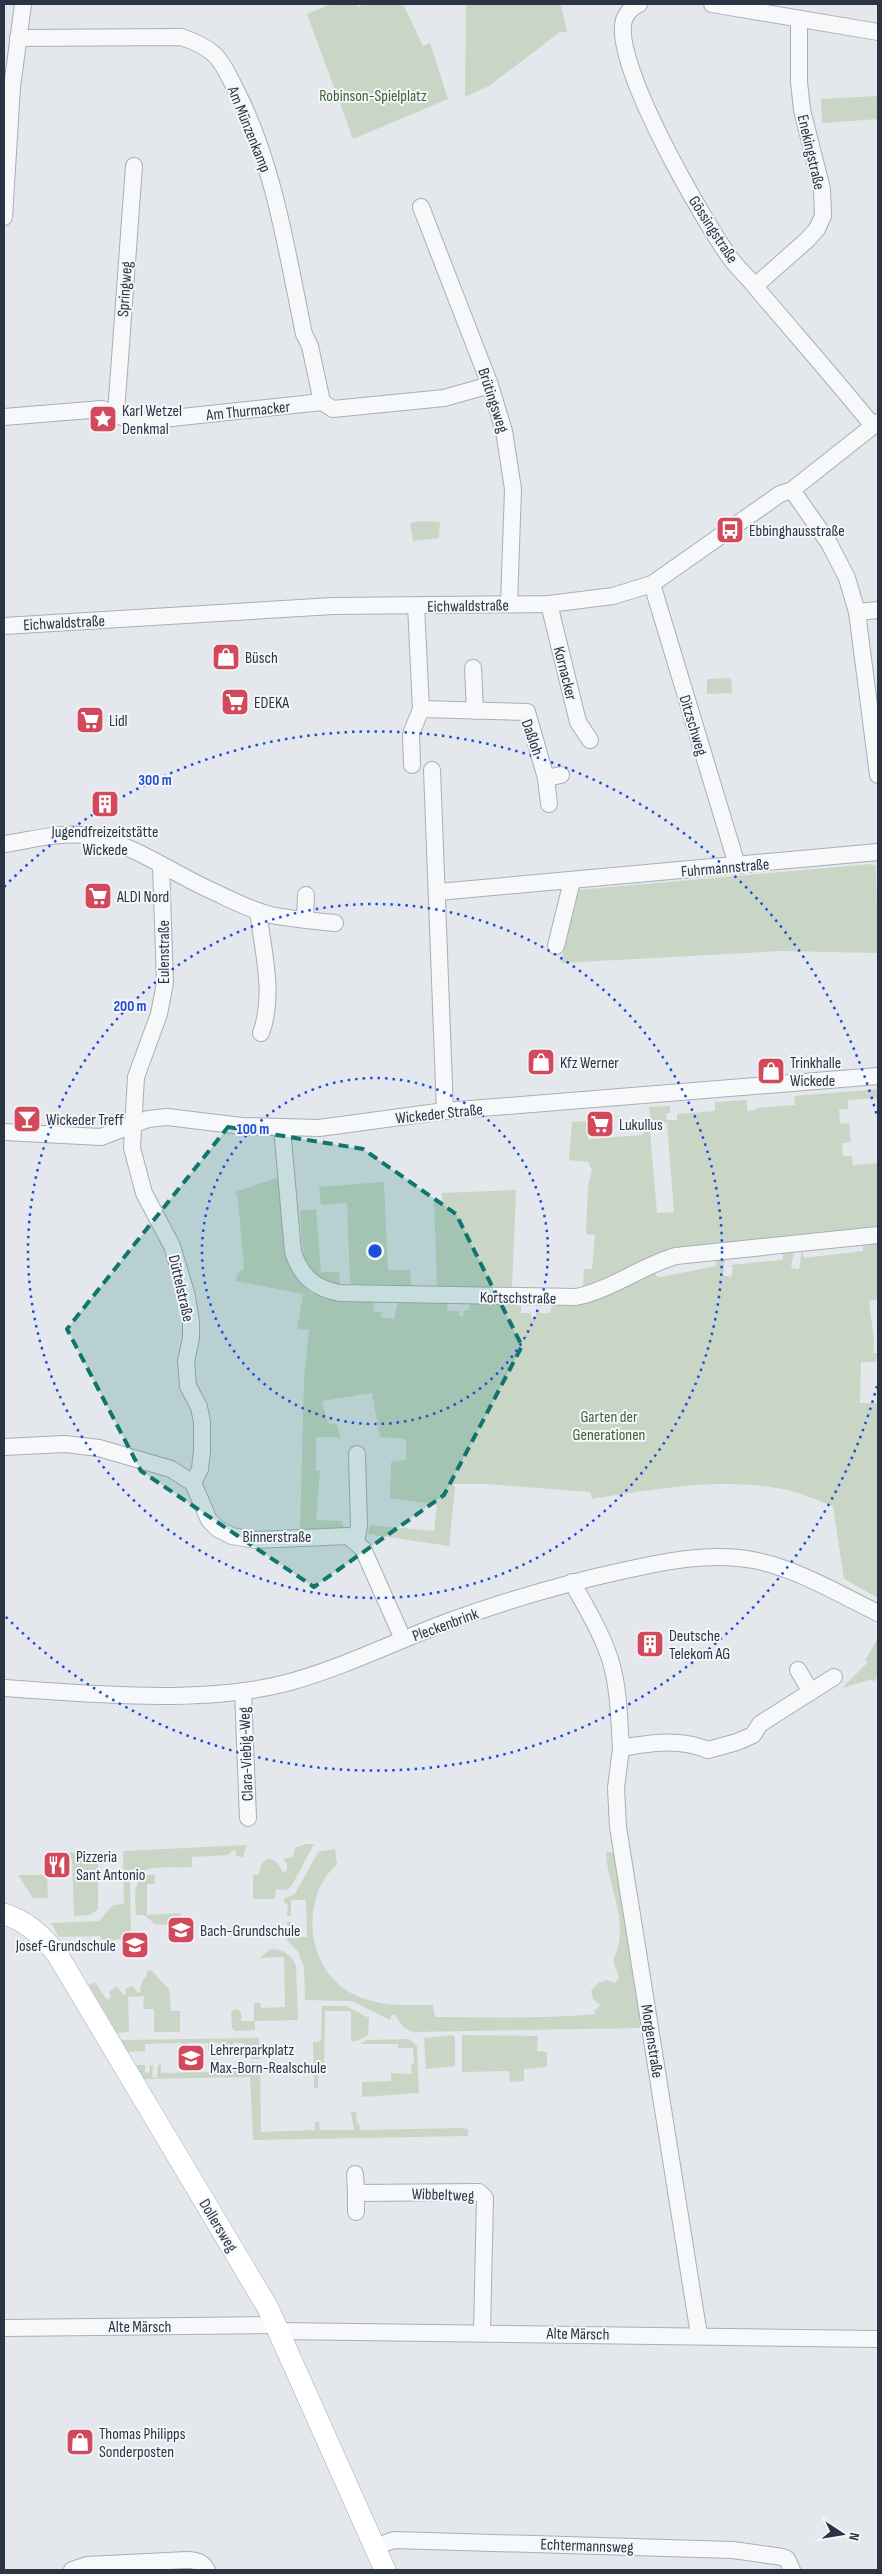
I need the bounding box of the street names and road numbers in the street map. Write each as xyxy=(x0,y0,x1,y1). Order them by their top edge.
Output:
street label: Am Münzenkamp xyxy=(222,83,274,175)
street label: Enekingstraße xyxy=(793,113,828,192)
street label: Gössingstraße xyxy=(684,193,742,267)
street label: Springweg xyxy=(114,261,137,318)
street label: Brütingsweg xyxy=(473,366,512,435)
street label: Am Thurmacker xyxy=(204,398,291,425)
street label: Eichwaldstraße xyxy=(427,596,509,617)
street label: Eichwaldstraße xyxy=(23,612,105,635)
street label: Kornacker xyxy=(549,645,580,702)
street label: Ditzschweg xyxy=(674,693,711,758)
street label: Daßloh xyxy=(517,717,547,758)
street label: Fuhrmannstraße xyxy=(680,855,770,882)
street label: Eulenstraße xyxy=(155,920,174,984)
street label: Wickeder Straße xyxy=(395,1100,484,1129)
street label: Düttelstraße xyxy=(164,1253,197,1324)
street label: Kortschstraße xyxy=(480,1288,556,1309)
street label: Binnerstraße xyxy=(243,1528,311,1547)
street label: Pleckenbrink xyxy=(410,1605,481,1646)
street label: Clara-Viebig-Weg xyxy=(235,1707,258,1801)
street label: Morgenstraße xyxy=(636,2003,667,2079)
street label: Wibbeltweg xyxy=(411,2185,475,2206)
street label: Dollersweg xyxy=(194,2196,241,2256)
street label: Alte Märsch xyxy=(108,2318,171,2337)
street label: Alte Märsch xyxy=(545,2324,610,2345)
street label: Echtermannsweg xyxy=(540,2535,634,2558)

